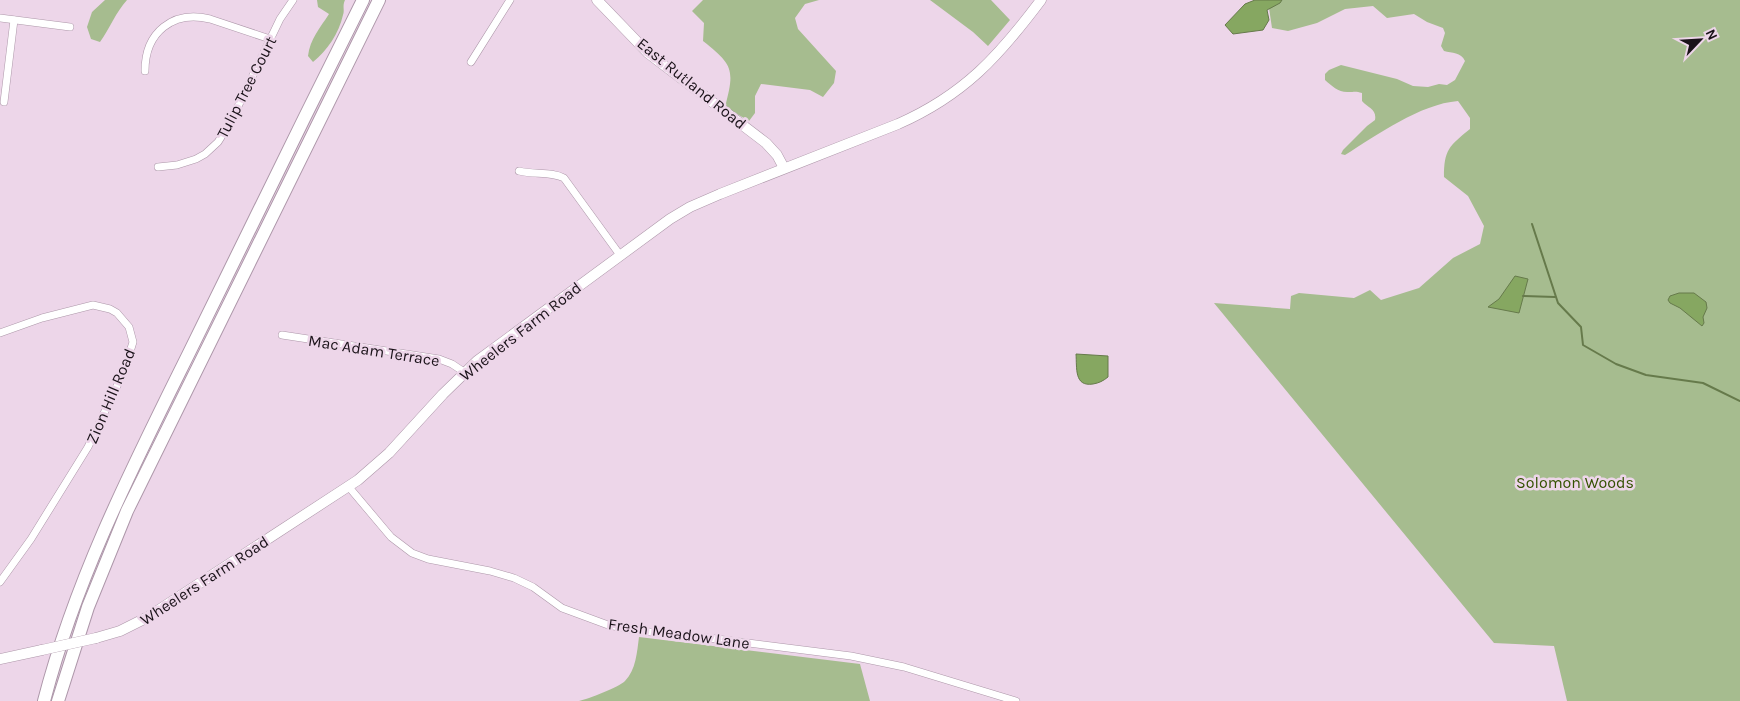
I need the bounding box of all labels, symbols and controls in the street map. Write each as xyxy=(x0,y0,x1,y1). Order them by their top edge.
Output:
north arrow xyxy=(1675,15,1725,65)
text: N xyxy=(1702,27,1721,43)
street label: Tulip Tree Court xyxy=(213,33,280,141)
street label: East Rutland Road xyxy=(633,34,750,133)
street label: Wheelers Farm Road xyxy=(456,278,585,385)
street label: Mac Adam Terrace xyxy=(307,331,441,370)
street label: Zion Hill Road xyxy=(82,346,139,447)
park label: Solomon Woods xyxy=(1516,473,1634,492)
street label: Wheelers Farm Road xyxy=(136,532,272,629)
street label: Fresh Meadow Lane xyxy=(607,614,751,653)

